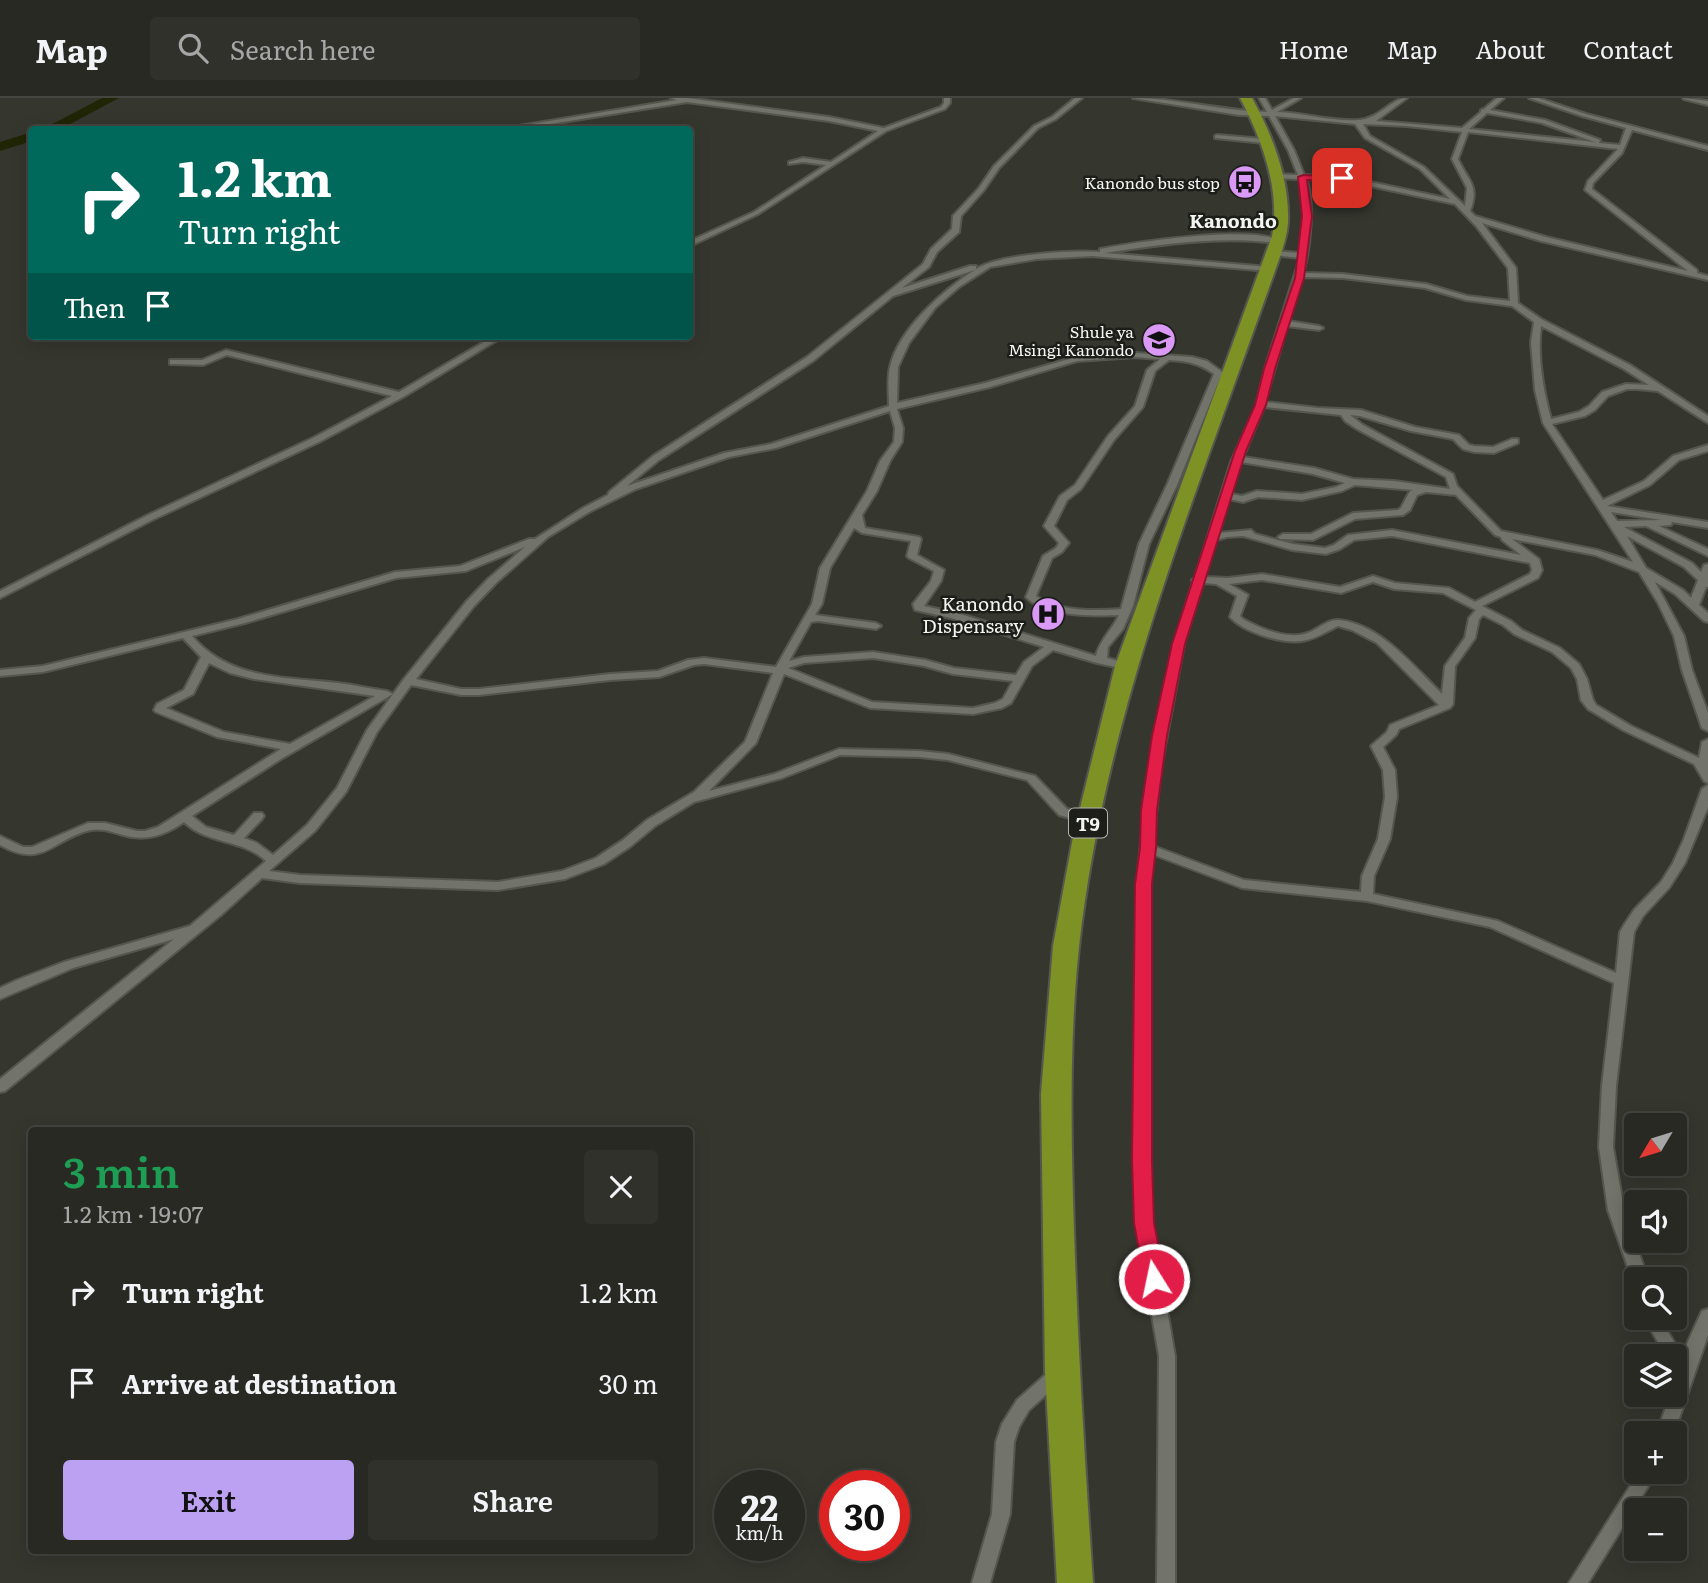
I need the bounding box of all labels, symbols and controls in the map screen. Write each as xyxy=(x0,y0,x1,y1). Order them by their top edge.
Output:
search box xyxy=(150,17,640,80)
text: Map xyxy=(35,24,108,73)
icon: search xyxy=(174,29,212,67)
text: Search here xyxy=(230,29,376,68)
text: Home xyxy=(1279,31,1348,66)
text: Map xyxy=(1386,31,1437,66)
text: About xyxy=(1475,31,1545,66)
text: Contact xyxy=(1583,31,1673,66)
text: 1.2 km xyxy=(178,139,332,212)
pin xyxy=(1312,148,1372,208)
icon: right xyxy=(63,154,154,245)
icon: arrive xyxy=(1323,159,1361,197)
bus stop icon: Kanondo bus stop xyxy=(1226,163,1264,201)
place label: Kanondo bus stop xyxy=(1085,170,1220,194)
text: Turn right xyxy=(178,206,340,254)
district label: Kanondo xyxy=(1189,206,1277,234)
text: Then xyxy=(63,287,125,326)
icon: arrive xyxy=(139,287,177,325)
place label: Shule ya Msingi Kanondo xyxy=(1008,319,1134,361)
school or university icon: Shule ya Msingi Kanondo xyxy=(1140,321,1178,359)
place label: Kanondo Dispensary xyxy=(922,589,1024,639)
hospital icon: Kanondo Dispensary xyxy=(1029,595,1067,633)
road number: T9 xyxy=(1069,808,1107,838)
north arrow xyxy=(1624,1113,1687,1176)
map controls xyxy=(1624,1113,1687,1561)
text: 3 min xyxy=(63,1139,179,1201)
button: close xyxy=(584,1150,658,1224)
button: sound xyxy=(1624,1190,1687,1253)
text: 1.2 km · 19:07 xyxy=(63,1196,203,1230)
position arrow xyxy=(1117,1242,1191,1316)
button: search xyxy=(1624,1267,1687,1330)
text: Turn right xyxy=(122,1272,264,1311)
text: 1.2 km xyxy=(579,1272,658,1311)
icon: right xyxy=(63,1273,101,1311)
button: layers xyxy=(1624,1344,1687,1407)
text: Arrive at destination xyxy=(122,1363,397,1402)
text: 30 m xyxy=(598,1363,658,1402)
icon: arrive xyxy=(63,1364,101,1402)
button: + xyxy=(1624,1421,1687,1484)
button: Exit xyxy=(63,1460,354,1540)
button: Share xyxy=(368,1460,658,1540)
speed limit sign: 30 xyxy=(819,1470,910,1561)
text: 22 xyxy=(741,1480,778,1532)
button: − xyxy=(1624,1498,1687,1561)
text: km/h xyxy=(736,1519,783,1546)

